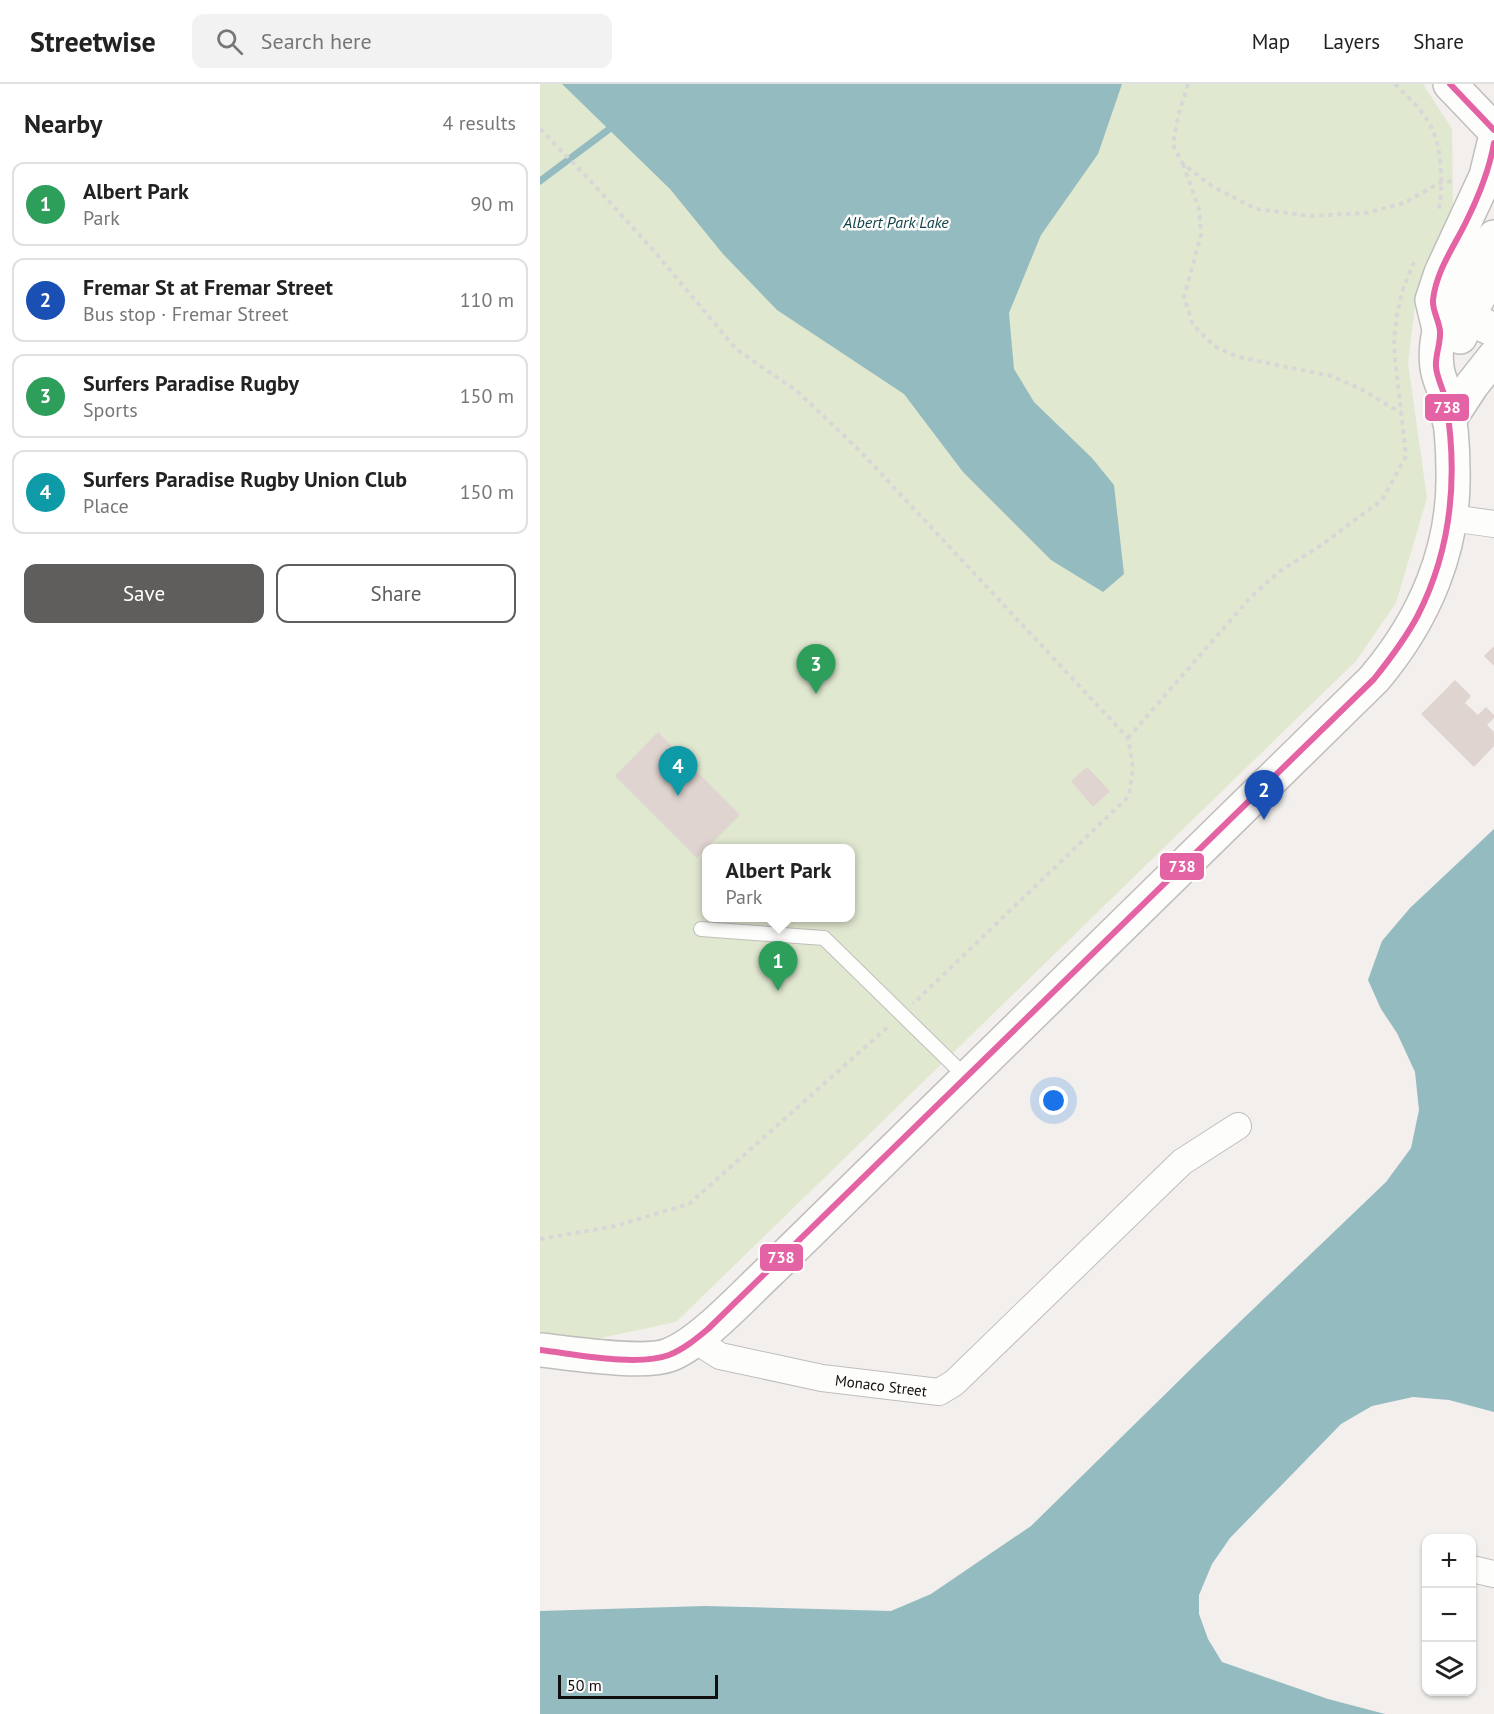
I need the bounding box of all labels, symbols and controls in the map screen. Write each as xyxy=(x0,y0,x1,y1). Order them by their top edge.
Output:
search box xyxy=(192,14,612,68)
text: Streetwise xyxy=(30,23,156,60)
icon: search xyxy=(213,25,246,58)
text: Search here xyxy=(261,27,372,55)
text: Map xyxy=(1252,28,1290,55)
text: Layers xyxy=(1323,28,1380,55)
text: Share xyxy=(1413,28,1464,55)
text: Nearby xyxy=(24,107,102,140)
text: 4 results xyxy=(443,110,516,136)
text: Albert Park xyxy=(83,177,189,205)
text: 1 xyxy=(40,191,51,217)
text: 90 m xyxy=(471,191,514,217)
text: Park xyxy=(83,205,120,231)
water label: Albert Park Lake xyxy=(842,212,949,232)
text: Fremar St at Fremar Street xyxy=(83,273,333,301)
text: 2 xyxy=(40,287,51,313)
text: 110 m xyxy=(460,287,514,313)
text: Bus stop · Fremar Street xyxy=(83,301,288,327)
text: Surfers Paradise Rugby xyxy=(83,369,299,397)
text: 3 xyxy=(40,383,51,409)
text: 150 m xyxy=(460,383,514,409)
line badge: 738 xyxy=(1424,393,1470,422)
text: Sports xyxy=(83,397,138,423)
text: 738 xyxy=(1433,397,1461,417)
text: Surfers Paradise Rugby Union Club xyxy=(83,465,407,493)
text: 4 xyxy=(40,479,51,505)
text: 150 m xyxy=(460,479,514,505)
text: Place xyxy=(83,493,129,519)
button: Save xyxy=(24,564,264,623)
button: Share xyxy=(276,564,516,623)
pin: 3 xyxy=(796,644,836,694)
pin: 4 xyxy=(658,746,698,796)
pin: 2 xyxy=(1244,770,1284,820)
popup xyxy=(702,844,855,922)
line badge: 738 xyxy=(1159,852,1205,881)
text: Albert Park xyxy=(726,856,831,884)
text: 738 xyxy=(1168,856,1196,876)
text: Park xyxy=(726,884,762,910)
pin: 1 xyxy=(758,942,798,991)
your location xyxy=(1039,1086,1068,1115)
line badge: 738 xyxy=(759,1243,804,1272)
text: 738 xyxy=(767,1247,795,1267)
street label: Monaco Street xyxy=(834,1370,928,1401)
map controls xyxy=(1422,1534,1476,1696)
button: + xyxy=(1422,1534,1476,1588)
button: − xyxy=(1422,1588,1476,1642)
button: layers xyxy=(1422,1642,1476,1696)
scale bar xyxy=(558,1672,718,1700)
text: 50 m xyxy=(567,1675,602,1695)

